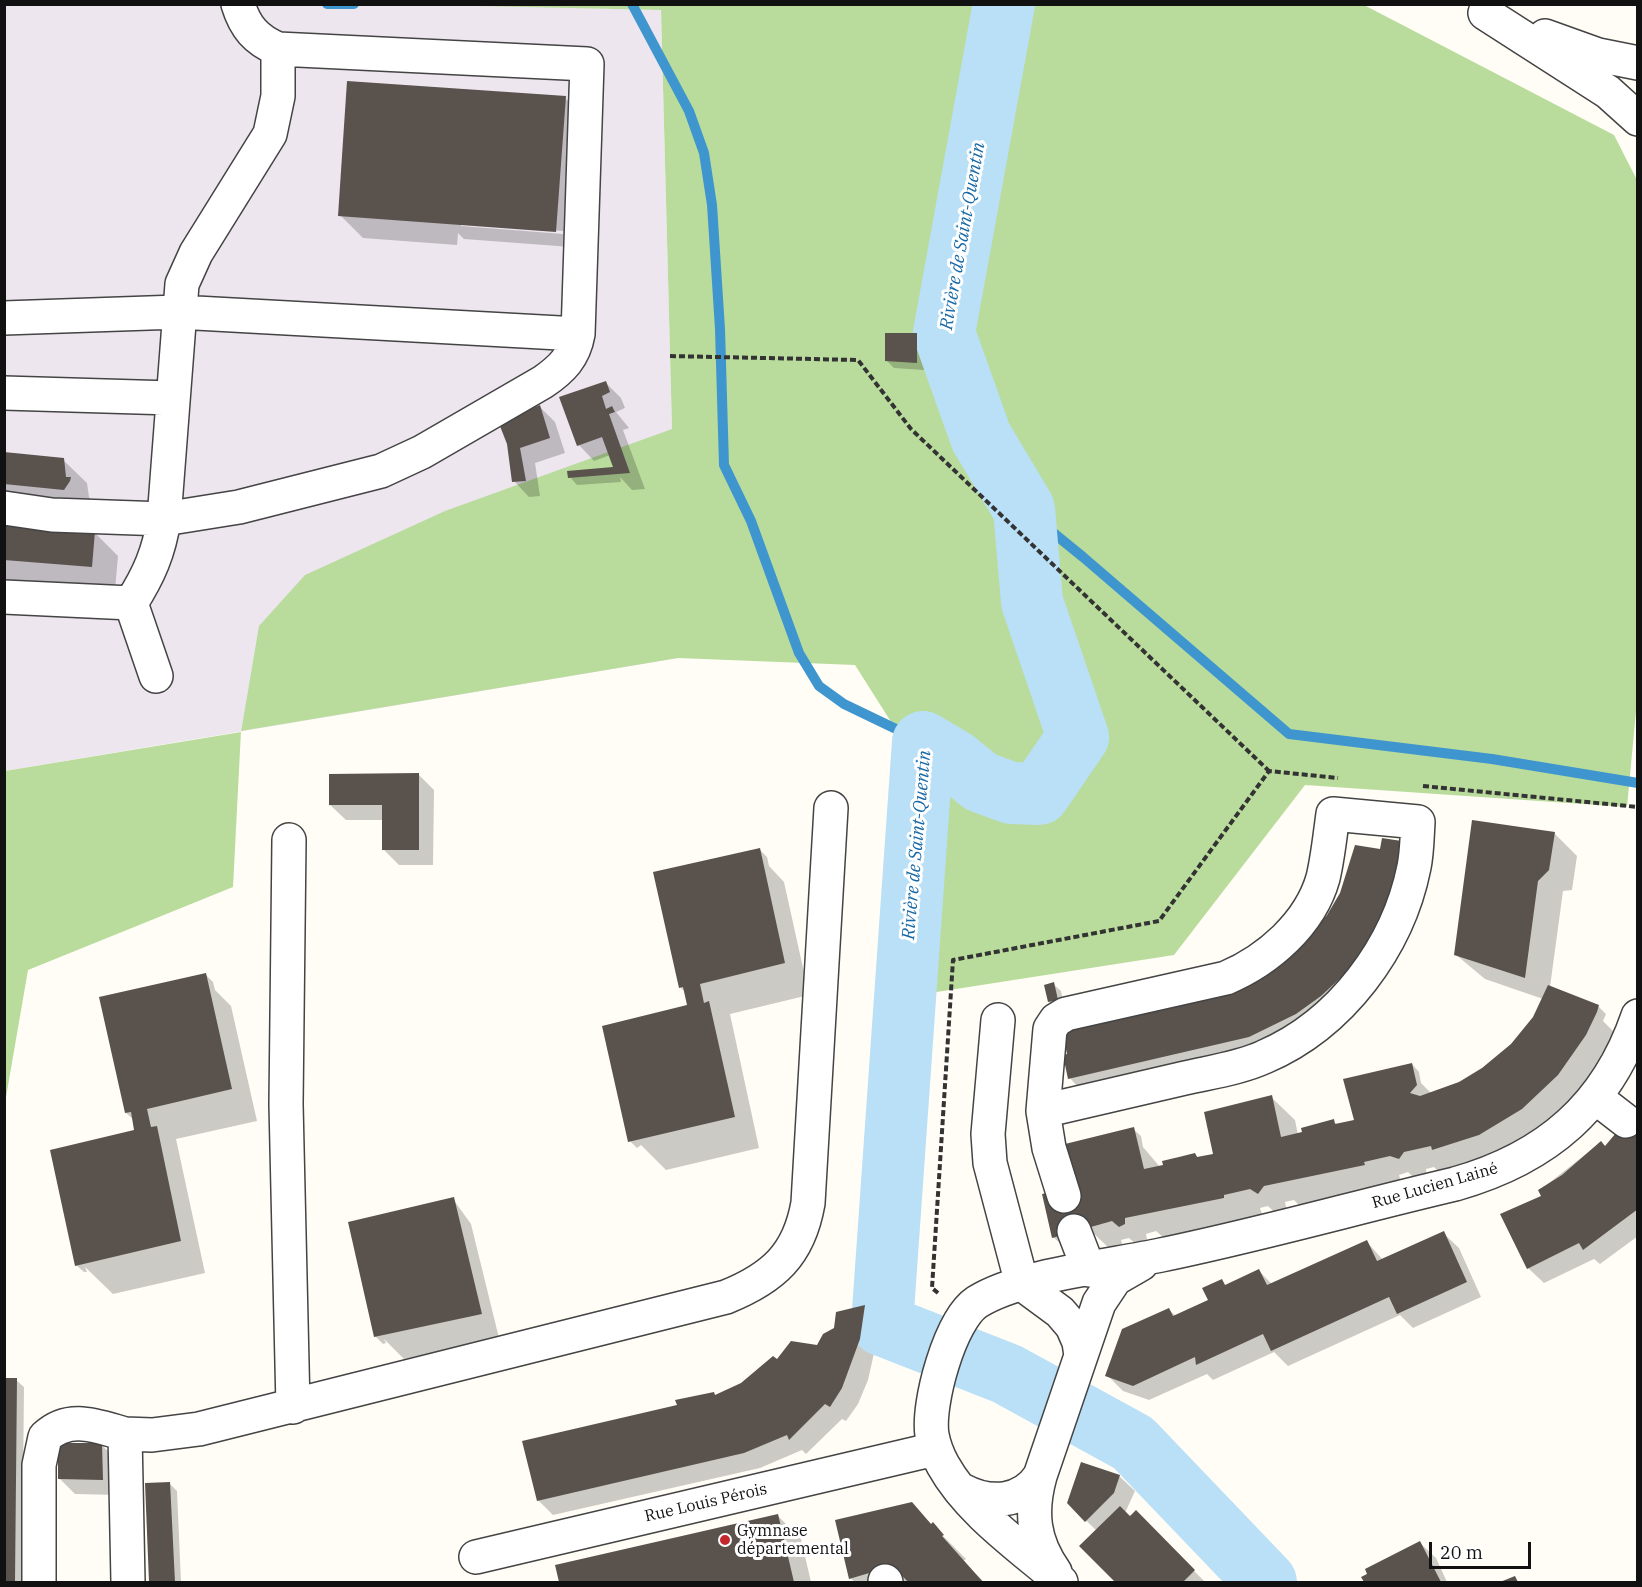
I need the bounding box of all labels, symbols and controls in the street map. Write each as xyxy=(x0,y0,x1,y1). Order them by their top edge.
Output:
water label: Rivière de Saint-Quentin xyxy=(936,141,990,331)
water label: Rivière de Saint-Quentin xyxy=(898,749,936,941)
street label: Rue Lucien Lainé xyxy=(1370,1159,1500,1213)
street label: Rue Louis Pérois xyxy=(643,1480,769,1526)
place label: Gymnase départemental xyxy=(737,1521,849,1559)
scale bar xyxy=(1432,1530,1534,1568)
marker: Gymnase départemental xyxy=(718,1533,732,1547)
text: 20 m xyxy=(1440,1541,1483,1564)

